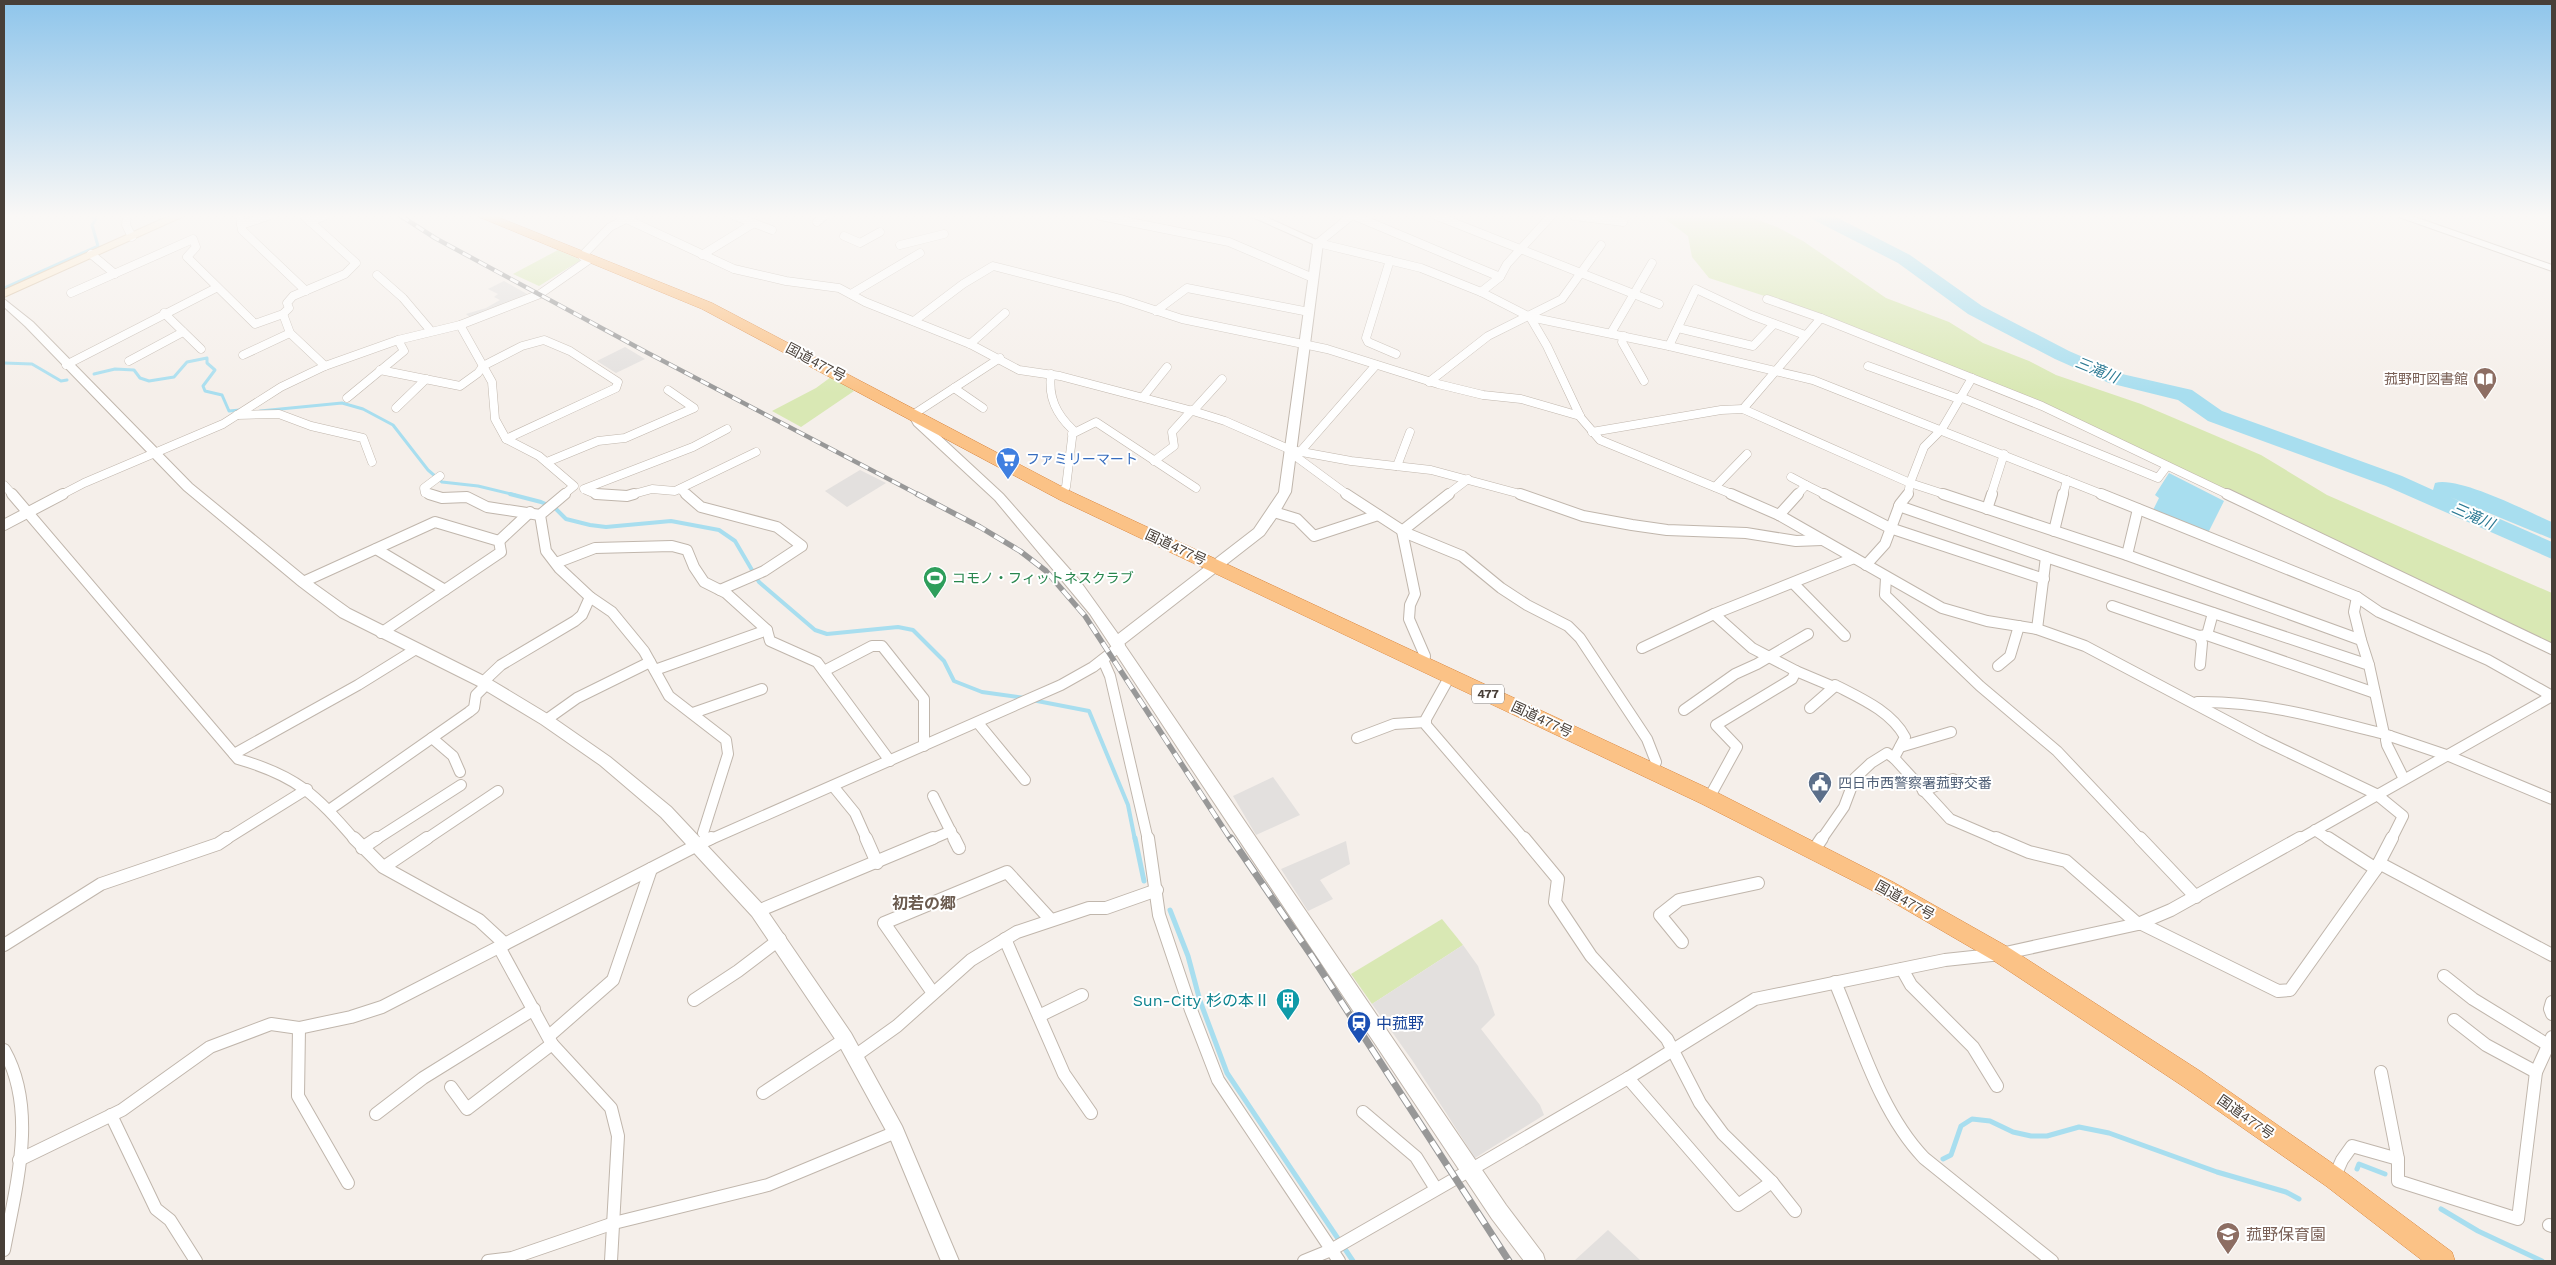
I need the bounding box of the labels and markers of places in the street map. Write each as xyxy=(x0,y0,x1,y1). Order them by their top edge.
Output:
library icon: 菰野町図書館 xyxy=(2472,366,2498,400)
place label: 菰野町図書館 xyxy=(2384,371,2468,387)
supermarket icon: ファミリーマート xyxy=(995,446,1021,480)
place label: ファミリーマート xyxy=(1026,451,1138,467)
sports icon: コモノ・フィットネスクラブ xyxy=(922,565,948,599)
place label: コモノ・フィットネスクラブ xyxy=(952,570,1134,586)
public building icon: 四日市西警察署菰野交番 xyxy=(1807,770,1833,804)
place label: 四日市西警察署菰野交番 xyxy=(1838,775,1992,791)
building icon: Sun-City 杉の本Ⅱ xyxy=(1275,987,1301,1021)
place label: Sun-City 杉の本Ⅱ xyxy=(1133,991,1270,1010)
station icon: 中菰野 xyxy=(1346,1010,1372,1044)
place label: 中菰野 xyxy=(1376,1014,1424,1033)
school or university icon: 菰野保育園 xyxy=(2215,1221,2241,1255)
place label: 菰野保育園 xyxy=(2246,1225,2326,1244)

